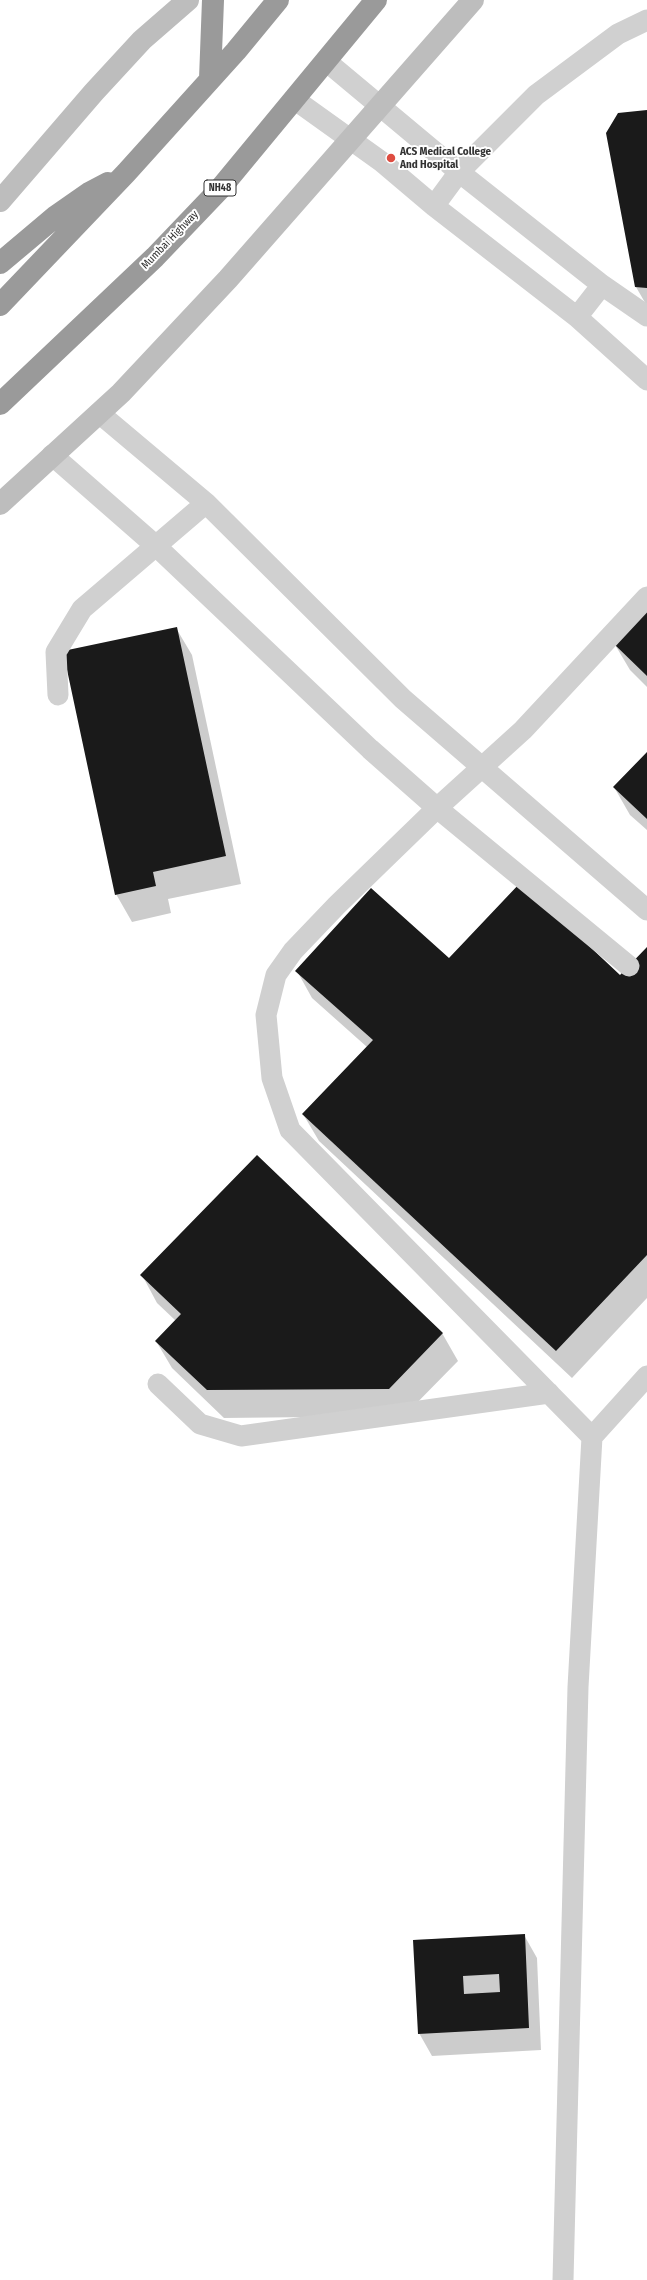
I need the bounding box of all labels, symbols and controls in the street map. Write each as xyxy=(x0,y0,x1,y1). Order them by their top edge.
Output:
place label: ACS Medical College And Hospital xyxy=(400,145,491,171)
marker: ACS Medical College And Hospital xyxy=(385,152,397,164)
road number: NH48 xyxy=(204,180,236,196)
street label: Mumbai Highway xyxy=(139,208,201,272)

